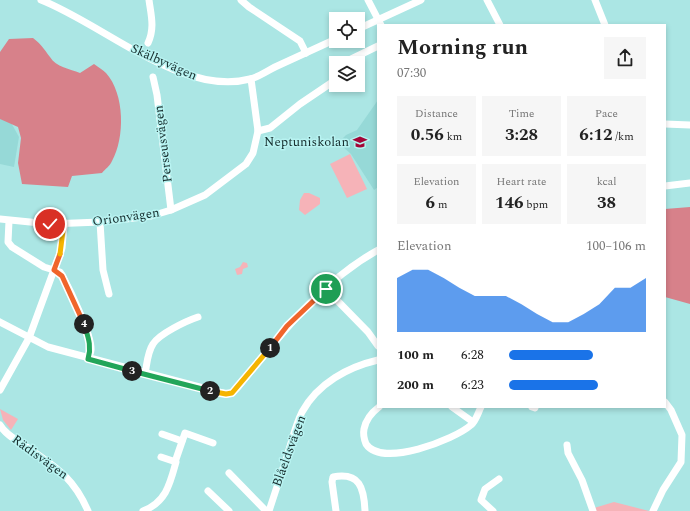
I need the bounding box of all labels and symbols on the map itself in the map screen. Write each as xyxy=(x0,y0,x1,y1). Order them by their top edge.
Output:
street label: Skälbyvägen xyxy=(128,38,201,86)
street label: Perseusvägen xyxy=(148,104,178,184)
place label: Neptuniskolan xyxy=(264,132,349,152)
school or university icon: Neptuniskolan xyxy=(352,134,368,150)
street label: Orionvägen xyxy=(91,202,161,232)
pin xyxy=(33,207,67,241)
pin xyxy=(309,272,343,306)
pin: 4 xyxy=(74,314,94,334)
pin: 1 xyxy=(260,338,280,358)
pin: 3 xyxy=(122,361,142,381)
pin: 2 xyxy=(200,381,220,401)
street label: Blåeldsvägen xyxy=(267,412,311,490)
street label: Rädisvägen xyxy=(8,430,73,485)

